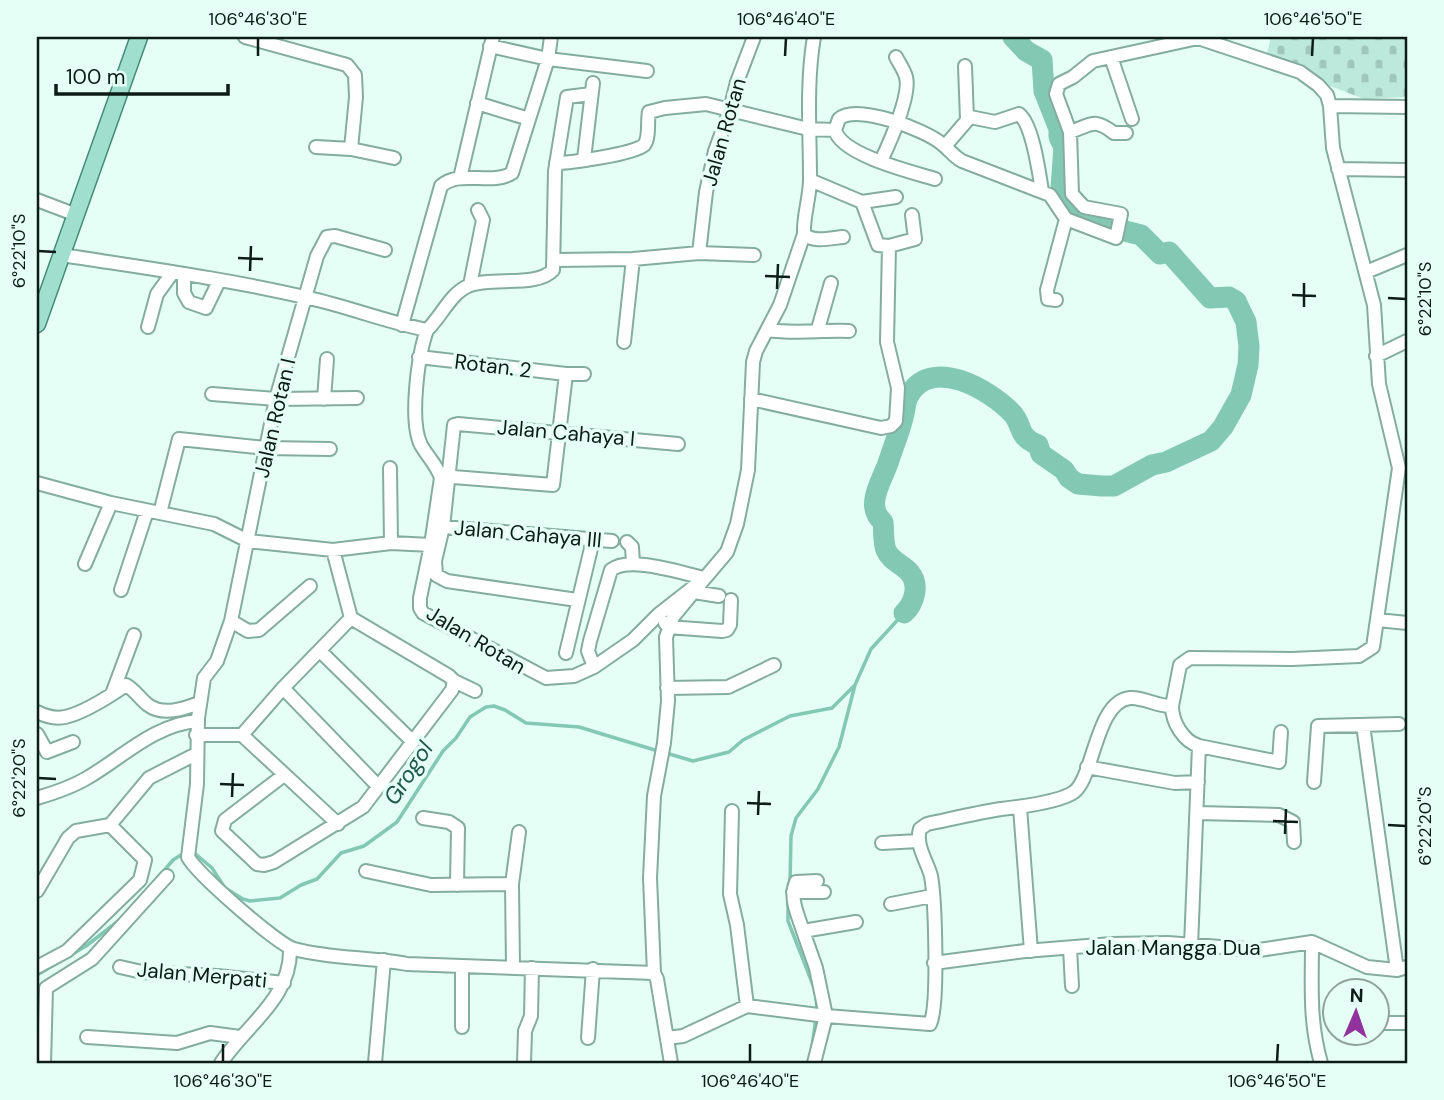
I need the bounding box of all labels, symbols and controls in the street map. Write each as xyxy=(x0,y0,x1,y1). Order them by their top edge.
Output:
text: 106°46'30"E xyxy=(209,7,307,31)
text: 106°46'40"E xyxy=(737,7,835,31)
text: 106°46'50"E xyxy=(1264,7,1362,31)
scale bar xyxy=(56,52,228,96)
text: 100 m xyxy=(66,63,126,91)
street label: Jalan Rotan xyxy=(695,75,753,189)
text: 6°22'10"S xyxy=(7,214,31,288)
text: 6°22'10"S xyxy=(1413,262,1437,336)
street label: Rotan. 2 xyxy=(453,347,533,385)
street label: Jalan Rotan I xyxy=(248,356,302,480)
street label: Jalan Cahaya I xyxy=(496,413,636,453)
street label: Jalan Cahaya III xyxy=(453,514,603,554)
street label: Jalan Rotan xyxy=(421,599,531,681)
water label: Grogol xyxy=(376,735,440,811)
text: 6°22'20"S xyxy=(7,738,31,818)
text: 6°22'20"S xyxy=(1413,786,1437,866)
street label: Jalan Mangga Dua xyxy=(1085,934,1261,962)
street label: Jalan Merpati xyxy=(136,955,268,995)
north arrow xyxy=(1322,978,1392,1048)
text: N xyxy=(1349,983,1364,1008)
text: 106°46'30"E xyxy=(174,1069,272,1093)
text: 106°46'40"E xyxy=(701,1069,799,1093)
text: 106°46'50"E xyxy=(1228,1069,1326,1093)

